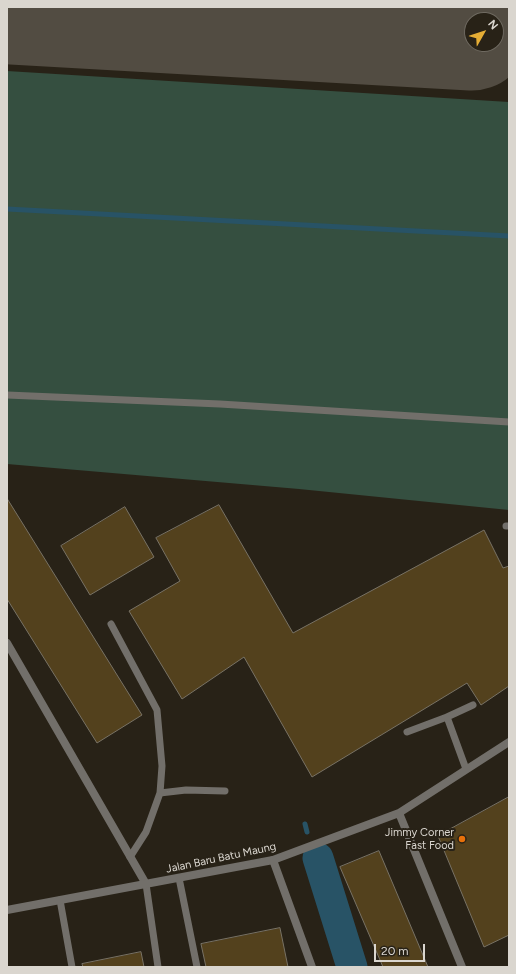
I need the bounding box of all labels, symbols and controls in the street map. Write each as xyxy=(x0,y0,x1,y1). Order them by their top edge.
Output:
north arrow xyxy=(464,12,504,52)
text: N xyxy=(485,17,501,32)
place label: Jimmy Corner Fast Food xyxy=(385,826,454,852)
marker: Jimmy Corner Fast Food xyxy=(457,834,467,844)
street label: Jalan Baru Batu Maung xyxy=(165,840,277,876)
scale bar xyxy=(376,936,427,962)
text: 20 m xyxy=(381,944,409,958)

